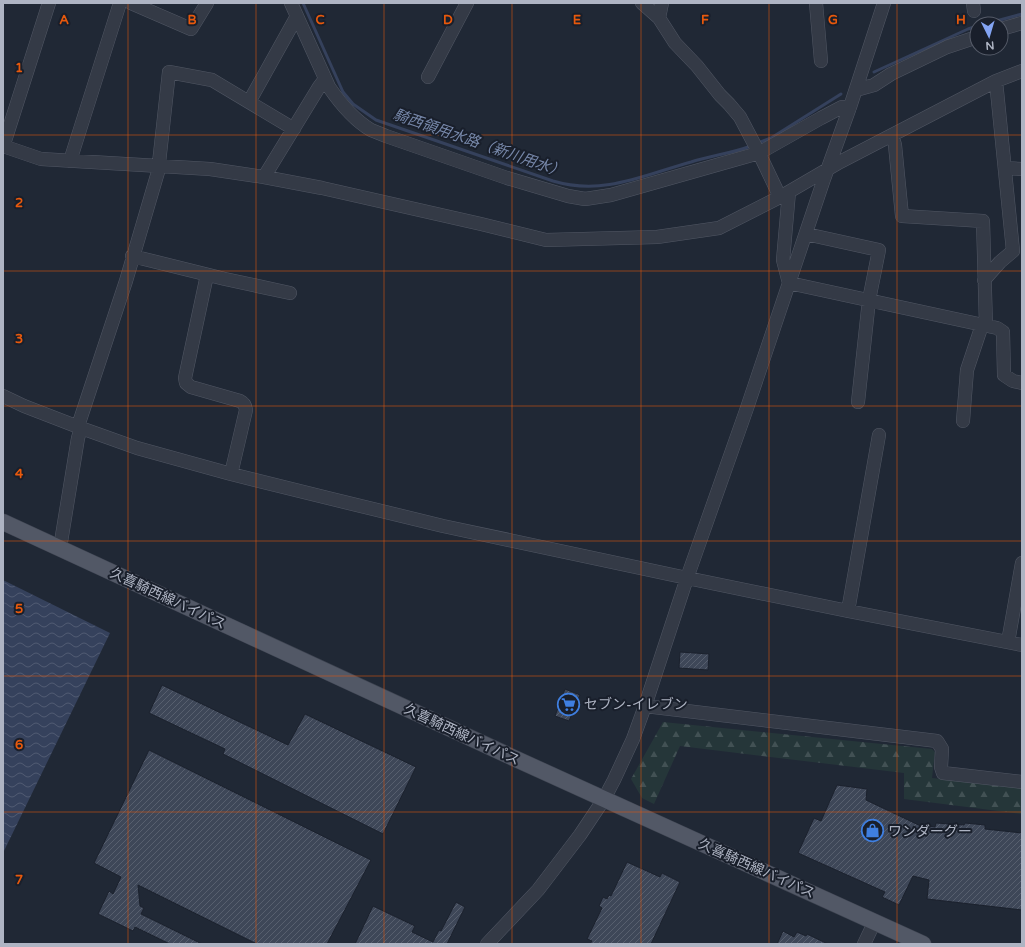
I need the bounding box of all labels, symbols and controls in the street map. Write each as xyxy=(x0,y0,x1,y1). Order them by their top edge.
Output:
text: A xyxy=(59,12,69,28)
text: B xyxy=(187,12,197,28)
text: C xyxy=(315,12,325,28)
text: D xyxy=(443,12,453,28)
text: E xyxy=(573,12,581,28)
text: F xyxy=(701,12,709,28)
text: G xyxy=(828,12,838,28)
text: H xyxy=(956,12,966,28)
north arrow xyxy=(969,16,1009,56)
text: N xyxy=(985,39,995,52)
text: 1 xyxy=(15,60,23,76)
water label: 騎西領用水路（新川用水） xyxy=(391,105,567,181)
text: 2 xyxy=(15,195,23,211)
text: 3 xyxy=(15,331,23,347)
text: 4 xyxy=(15,466,24,482)
street label: 久喜騎西線バイパス xyxy=(107,564,228,633)
text: 5 xyxy=(15,601,23,617)
supermarket icon: セブン-イレブン xyxy=(555,691,581,717)
place label: セブン-イレブン xyxy=(584,696,688,713)
street label: 久喜騎西線バイパス xyxy=(401,700,522,769)
text: 6 xyxy=(15,737,23,753)
shop icon: ワンダーグー xyxy=(859,818,885,844)
place label: ワンダーグー xyxy=(888,823,972,840)
street label: 久喜騎西線バイパス xyxy=(696,835,818,902)
text: 7 xyxy=(15,872,23,888)

